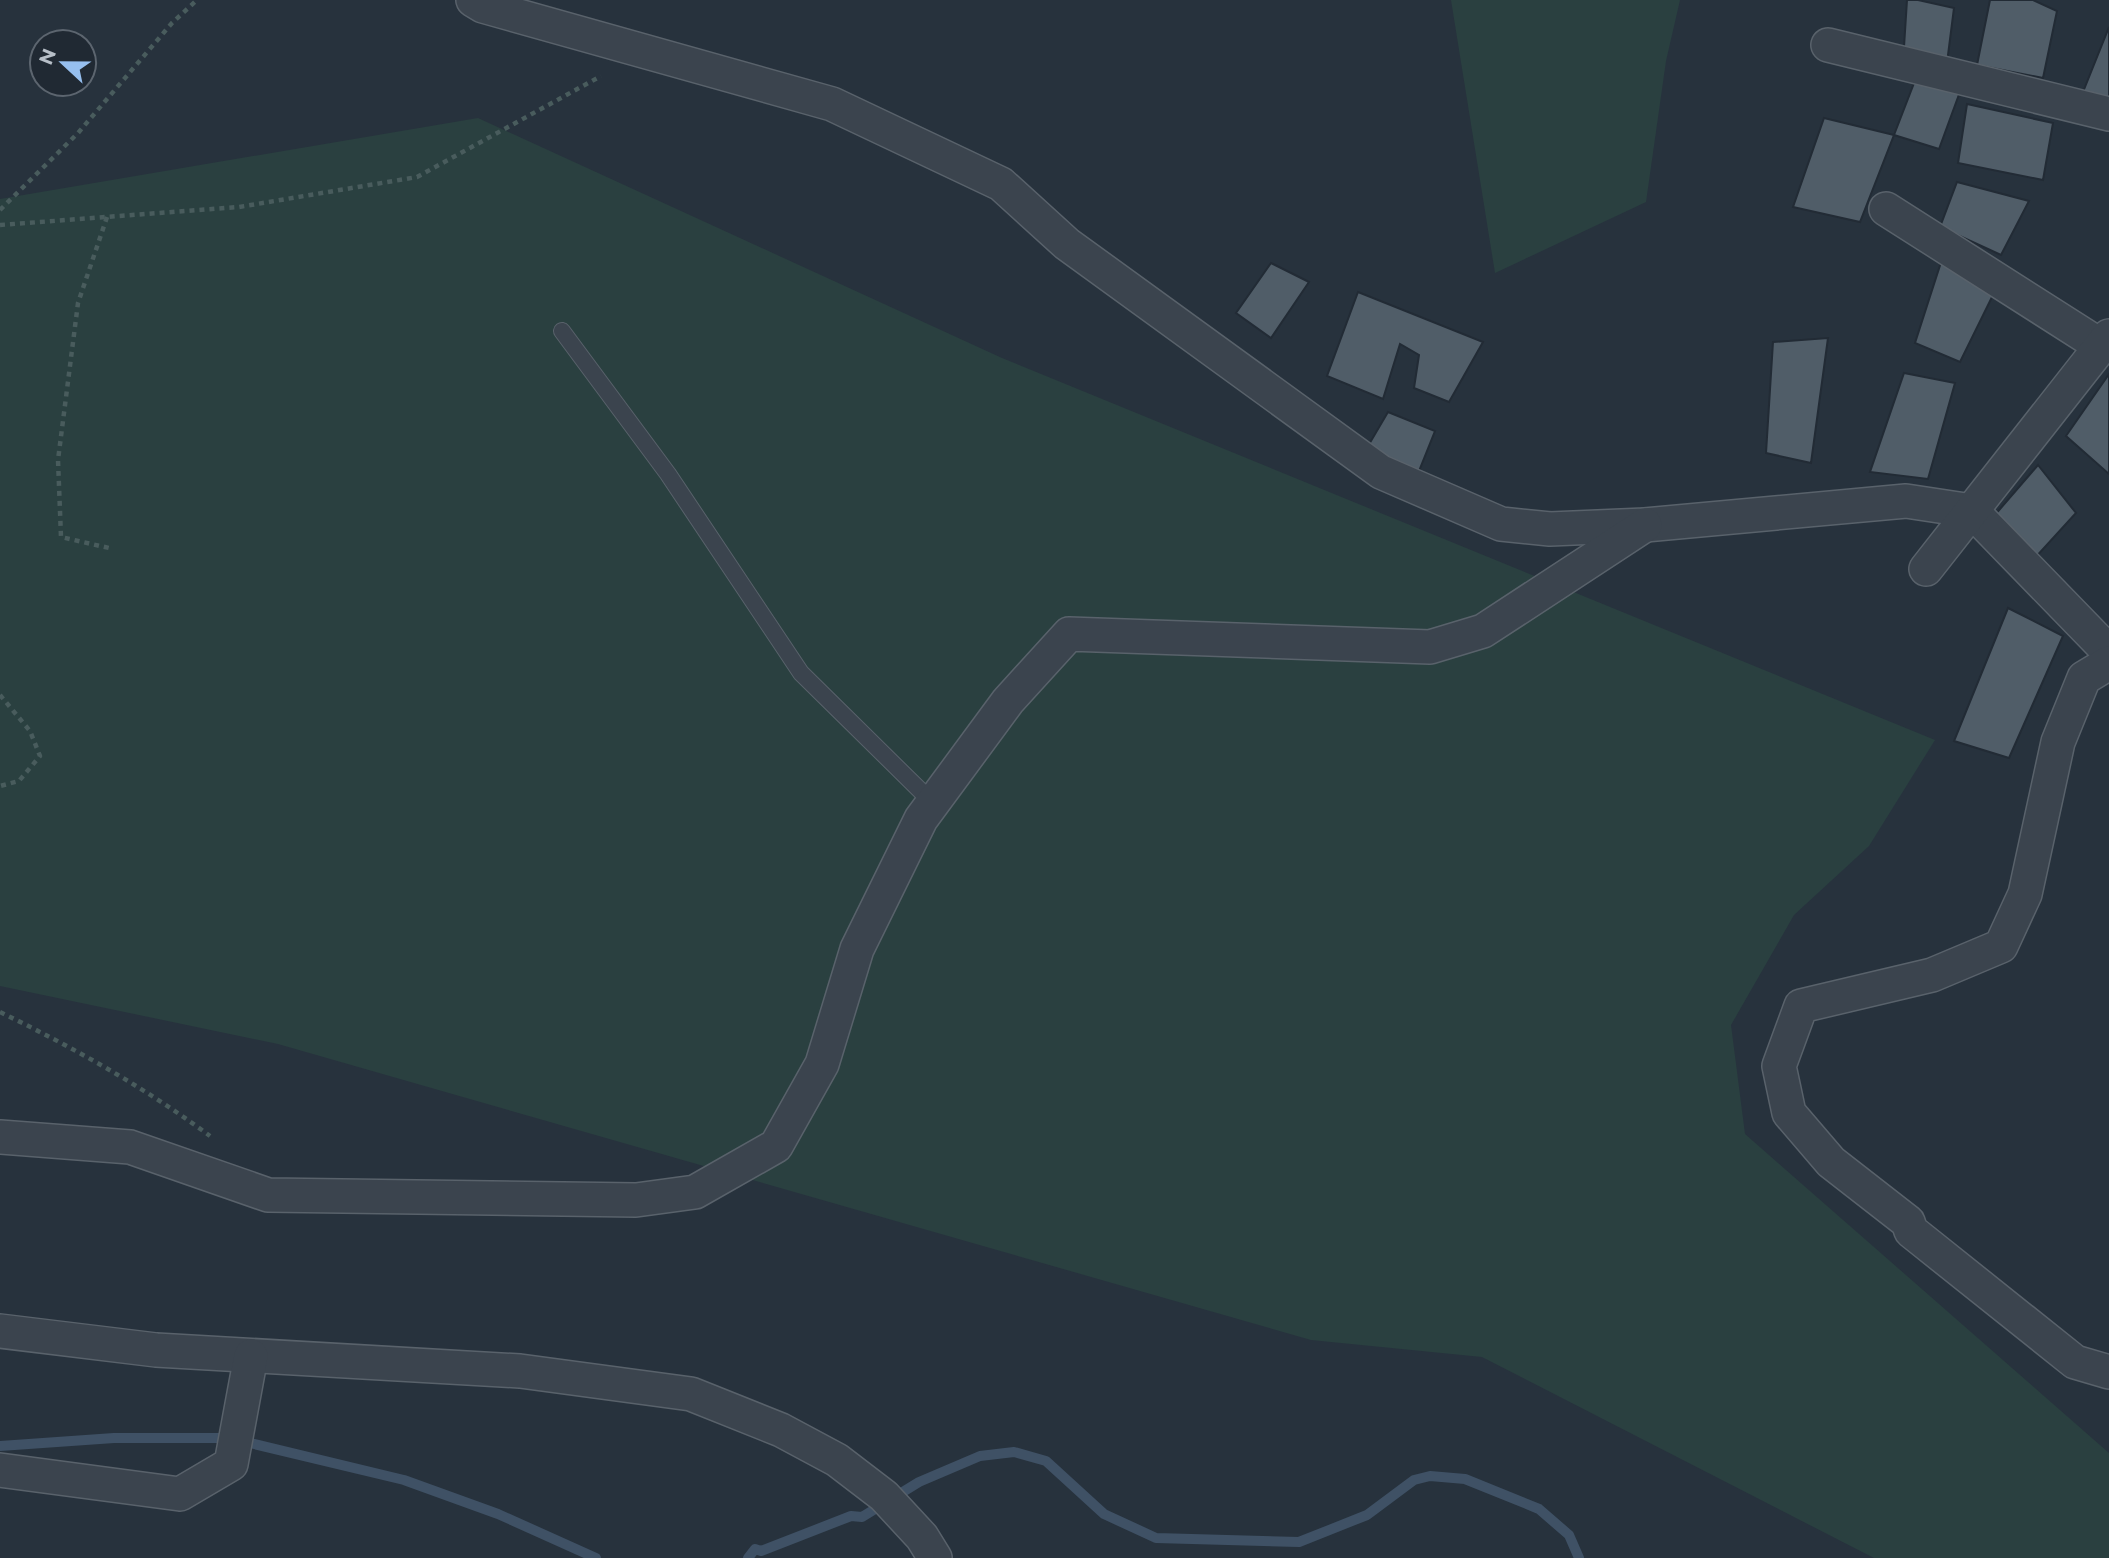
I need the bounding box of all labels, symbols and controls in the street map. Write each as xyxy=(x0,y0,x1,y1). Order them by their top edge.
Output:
north arrow xyxy=(28,28,98,98)
text: N xyxy=(34,45,61,68)

